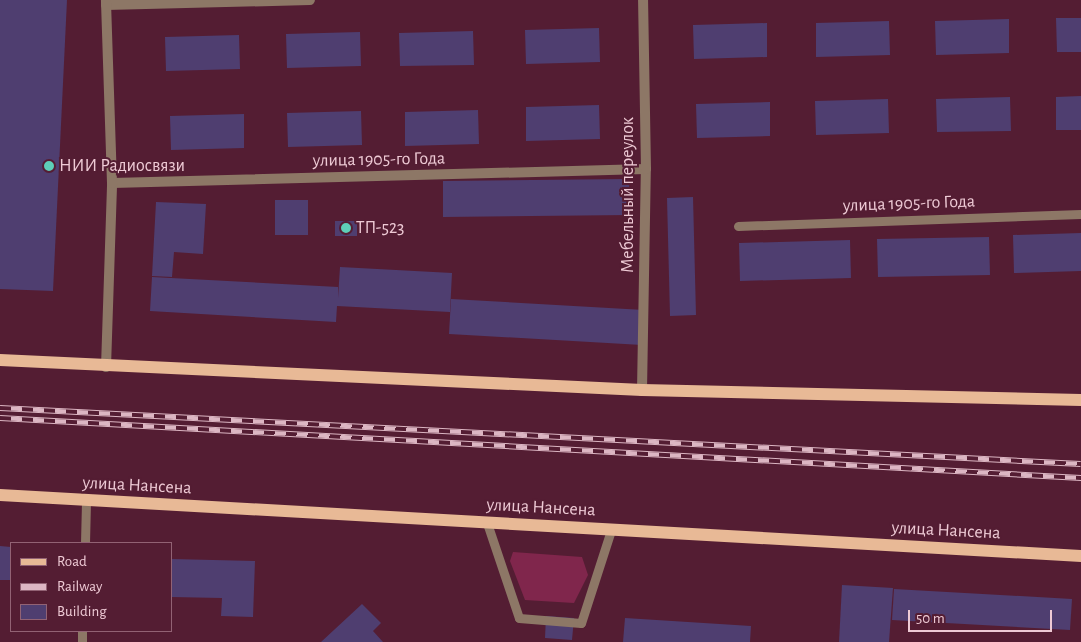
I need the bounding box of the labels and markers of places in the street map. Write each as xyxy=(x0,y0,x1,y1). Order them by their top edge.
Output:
place label: НИИ Радиосвязи xyxy=(59,155,185,177)
marker: НИИ Радиосвязи xyxy=(43,160,55,172)
place label: ТП-523 xyxy=(356,217,405,239)
marker: ТП-523 xyxy=(340,222,352,234)

